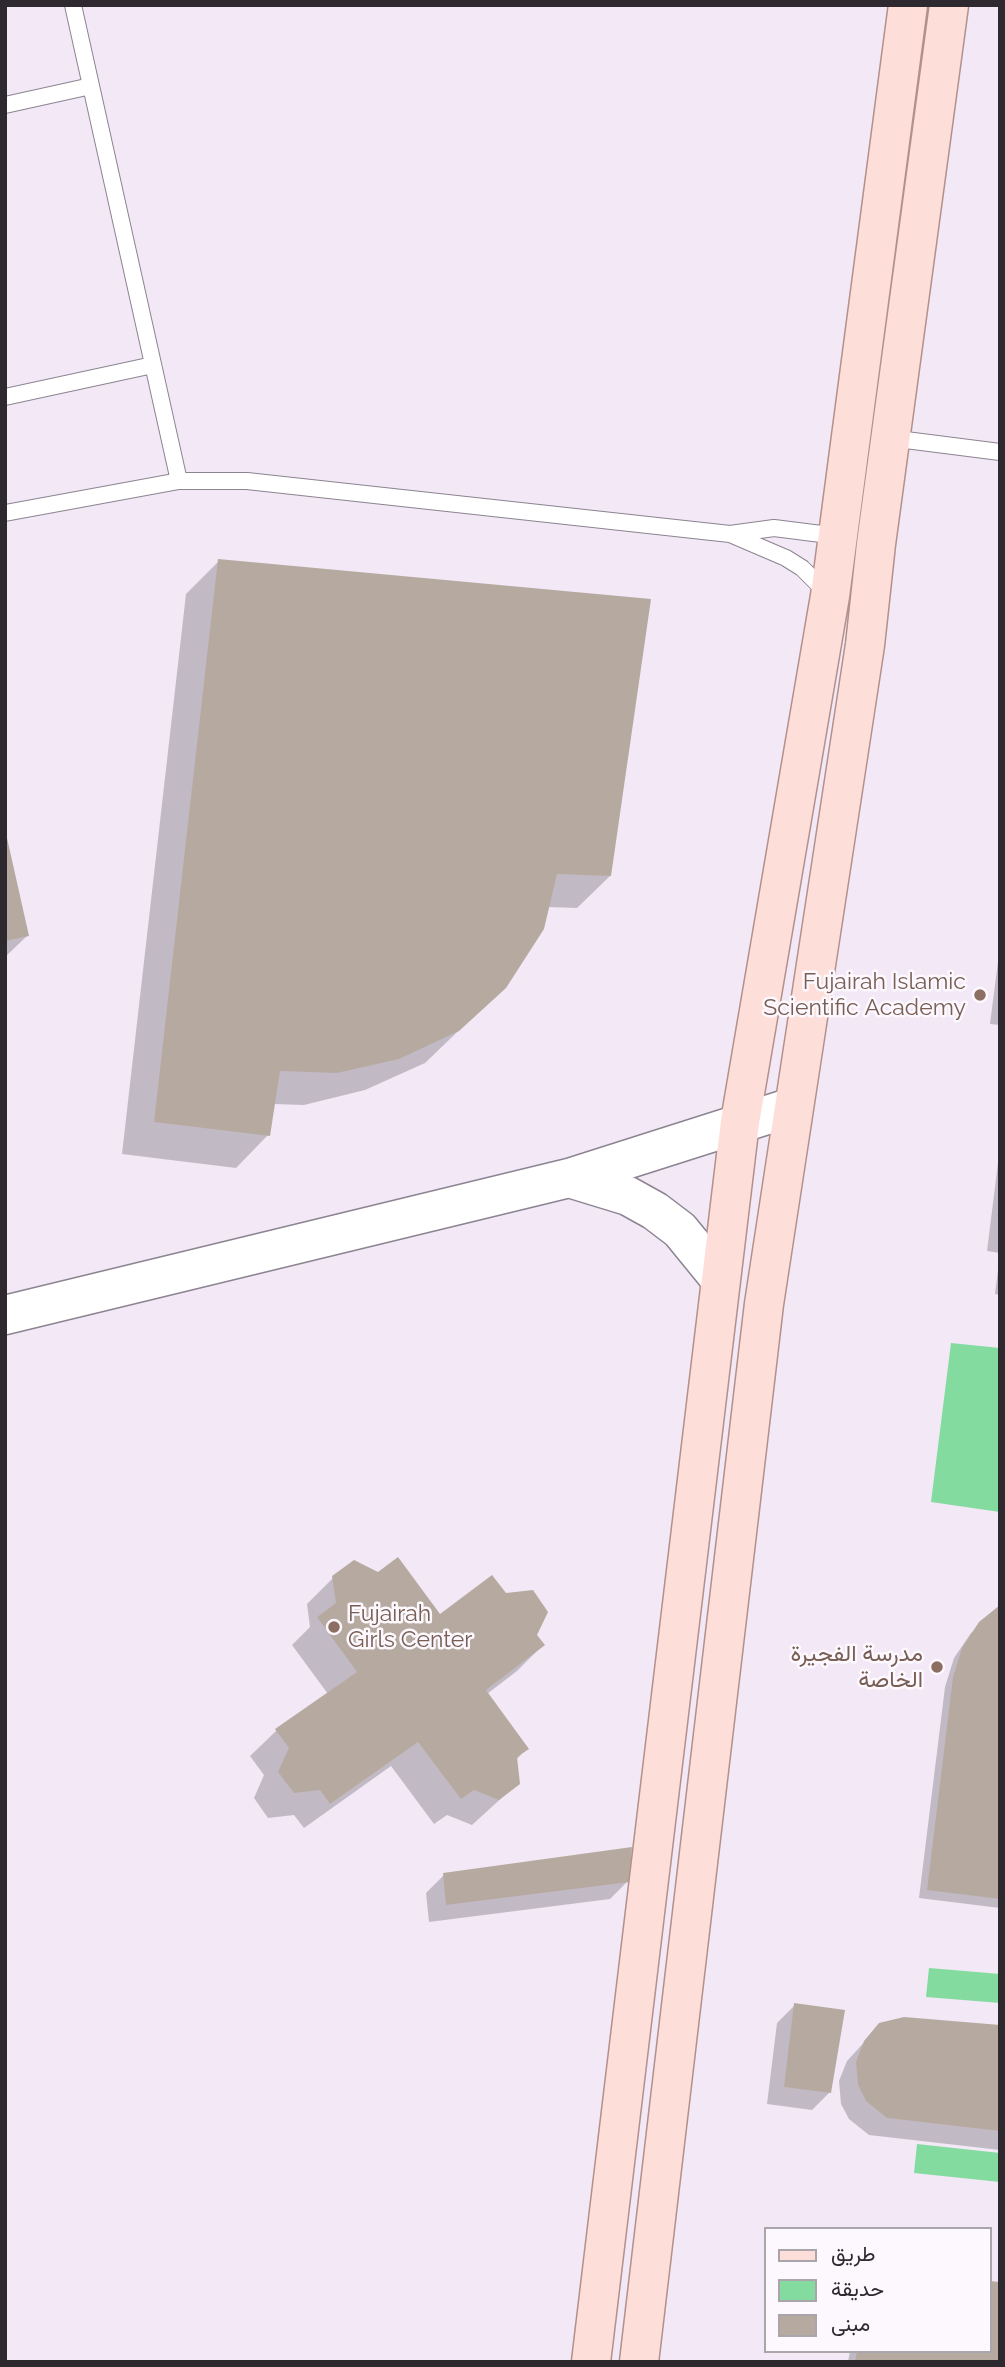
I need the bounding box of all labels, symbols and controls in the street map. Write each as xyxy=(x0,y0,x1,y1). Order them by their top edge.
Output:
place label: Fujairah Islamic Scientific Academy xyxy=(763,968,966,1022)
marker: Fujairah Islamic Scientific Academy xyxy=(972,987,988,1003)
place label: Fujairah Girls Center xyxy=(348,1600,472,1654)
marker: Fujairah Girls Center xyxy=(326,1619,342,1635)
place label: مدرسة الفجيرة الخاصة xyxy=(790,1640,923,1694)
marker: مدرسة الفجيرة الخاصة xyxy=(929,1659,945,1675)
legend xyxy=(764,2227,991,2353)
text: طريق xyxy=(831,2241,876,2266)
text: حديقة xyxy=(831,2276,884,2301)
text: مبنى xyxy=(831,2311,870,2336)

